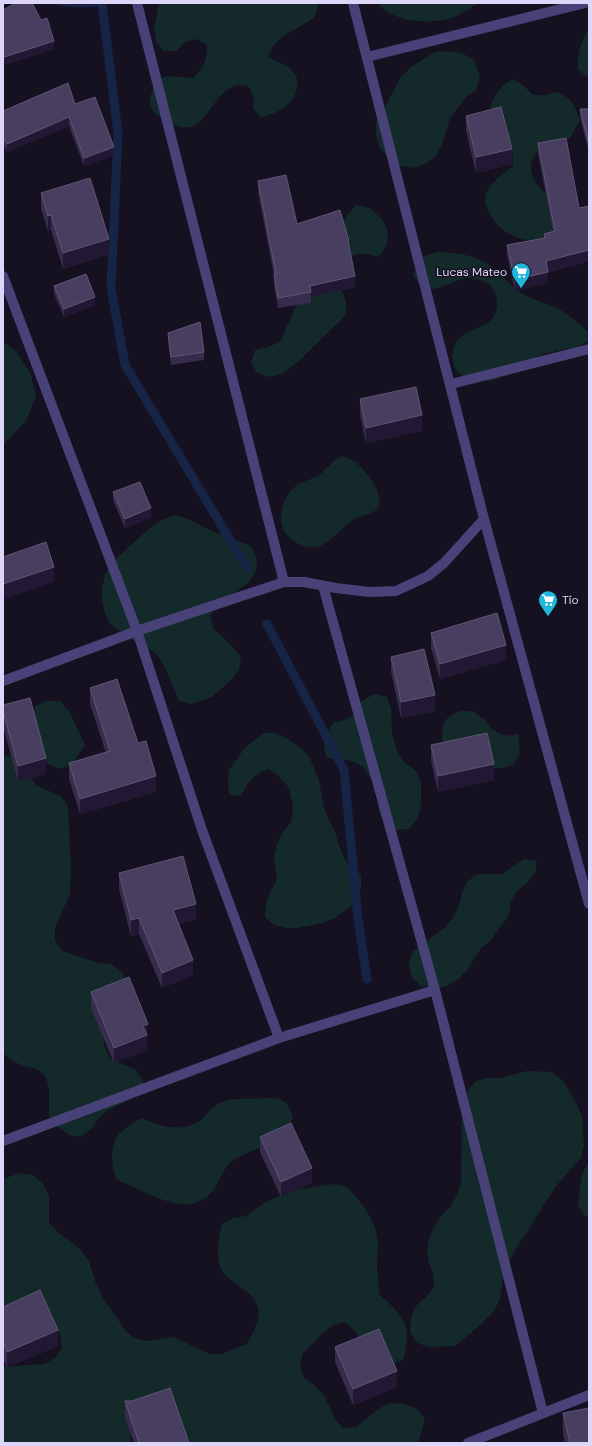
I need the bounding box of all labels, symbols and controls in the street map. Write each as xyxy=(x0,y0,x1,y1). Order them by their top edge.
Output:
supermarket icon: Lucas Mateo xyxy=(510,261,532,289)
place label: Lucas Mateo xyxy=(436,264,507,280)
supermarket icon: Tío xyxy=(537,589,559,617)
place label: Tío xyxy=(562,592,579,608)

